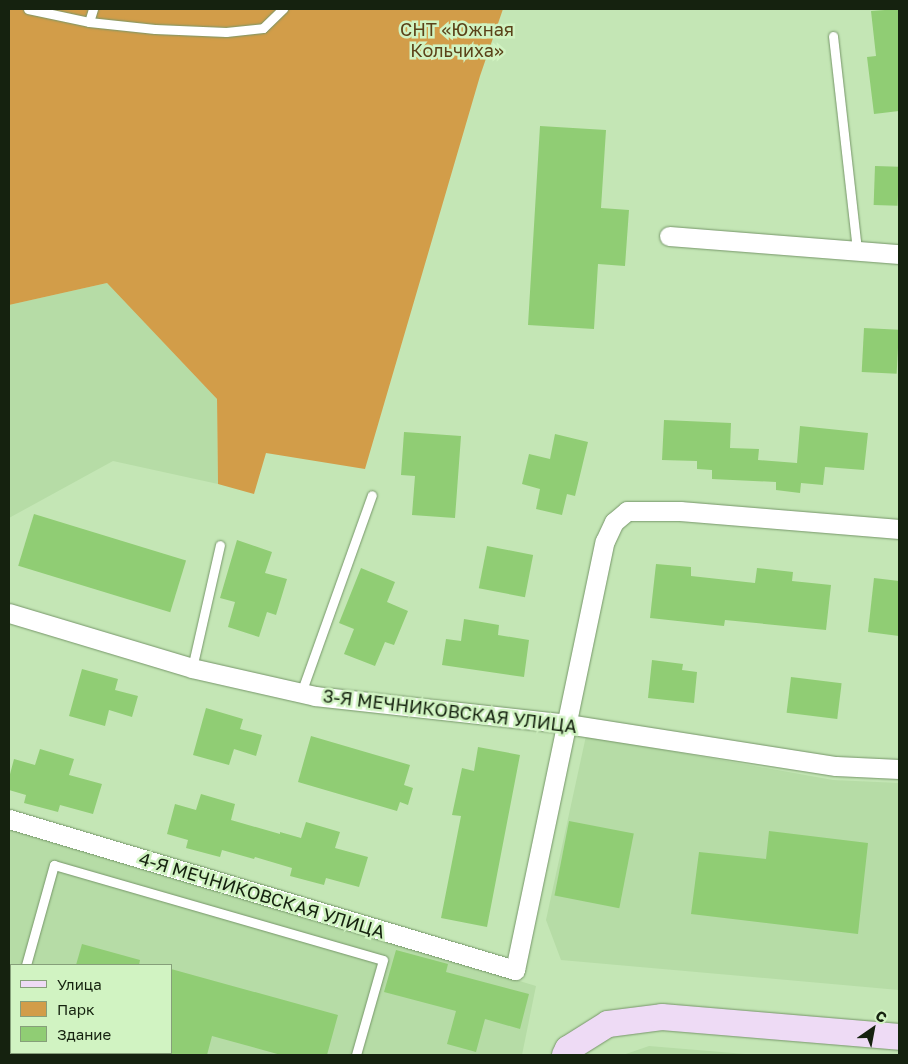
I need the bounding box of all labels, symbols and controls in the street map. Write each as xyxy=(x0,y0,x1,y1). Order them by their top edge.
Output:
park label: СНТ «Южная Кольчиха» xyxy=(400,19,514,62)
street label: 3-Я МЕЧНИКОВСКАЯ УЛИЦА xyxy=(322,685,578,737)
street label: 4-Я МЕЧНИКОВСКАЯ УЛИЦА xyxy=(136,847,388,943)
legend xyxy=(10,964,172,1054)
text: Улица xyxy=(57,975,102,993)
text: Парк xyxy=(57,1000,95,1018)
north arrow xyxy=(848,1004,898,1054)
text: С xyxy=(873,1006,890,1026)
text: Здание xyxy=(57,1025,111,1043)

